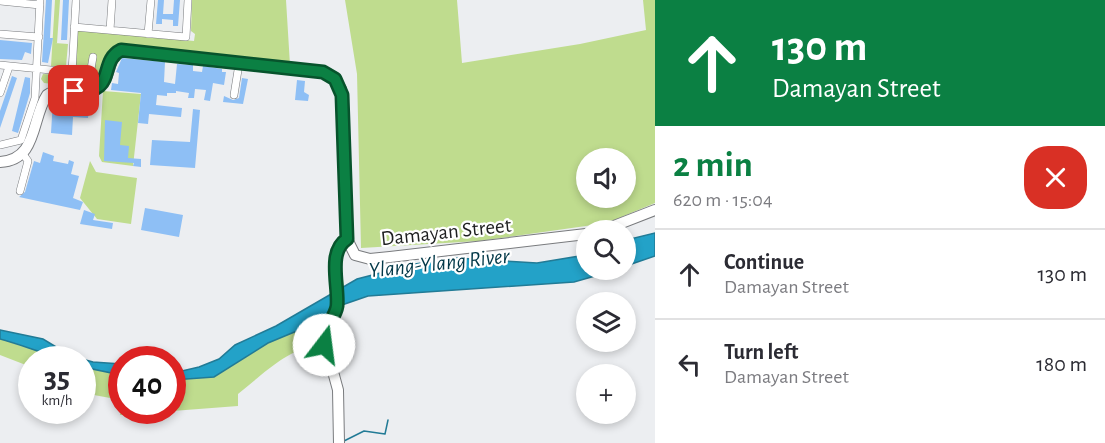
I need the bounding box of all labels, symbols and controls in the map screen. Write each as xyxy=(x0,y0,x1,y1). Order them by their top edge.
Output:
icon: ahead xyxy=(673,24,751,102)
text: 130 m xyxy=(772,26,867,68)
pin xyxy=(48,65,99,116)
icon: arrive xyxy=(57,74,90,107)
text: Damayan Street xyxy=(772,75,941,102)
button: close xyxy=(1024,146,1087,209)
text: 2 min xyxy=(673,147,753,183)
map controls xyxy=(576,148,636,424)
button: sound xyxy=(576,148,636,208)
text: 620 m · 15:04 xyxy=(673,190,773,210)
street label: Damayan Street xyxy=(380,215,513,249)
button: search xyxy=(576,220,636,280)
water label: Ylang-Ylang River xyxy=(368,245,511,281)
text: Continue xyxy=(724,251,804,273)
icon: ahead xyxy=(673,258,706,291)
text: 130 m xyxy=(1038,263,1087,285)
text: Damayan Street xyxy=(724,277,849,297)
button: layers xyxy=(576,292,636,352)
position arrow xyxy=(292,313,356,377)
text: Turn left xyxy=(724,341,798,363)
speed limit sign: 40 xyxy=(108,346,186,424)
icon: left xyxy=(673,348,706,381)
text: 180 m xyxy=(1036,353,1087,375)
text: 35 xyxy=(44,363,70,393)
button: + xyxy=(576,364,636,424)
text: Damayan Street xyxy=(724,367,849,387)
text: km/h xyxy=(42,393,72,408)

